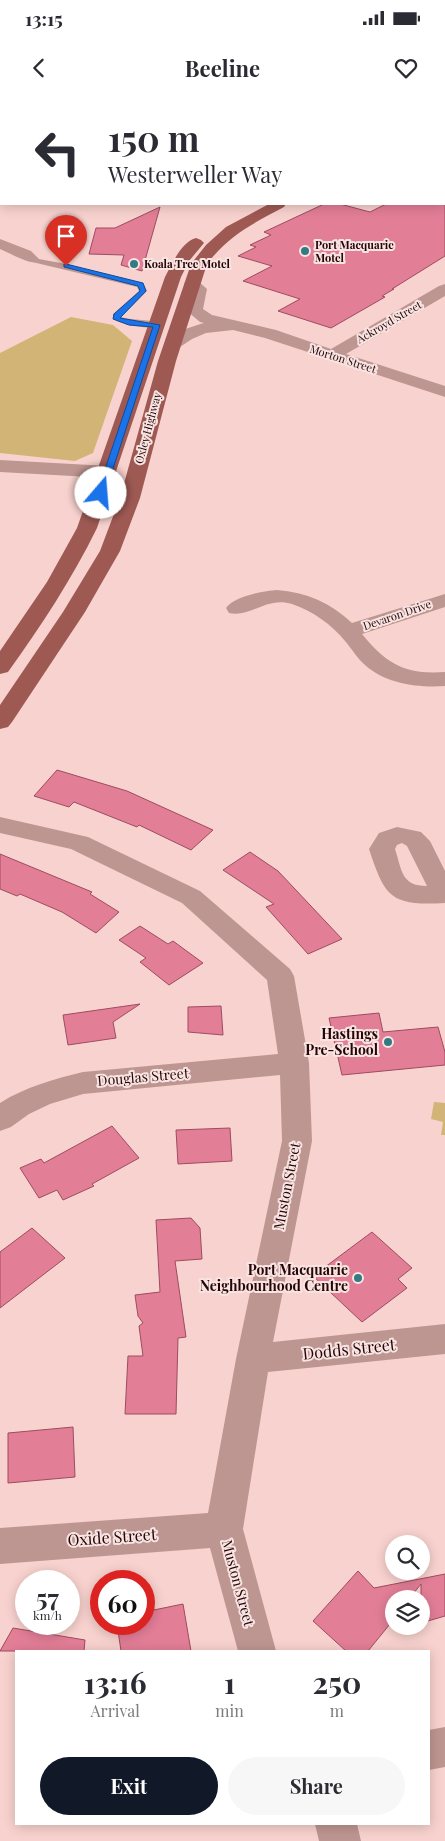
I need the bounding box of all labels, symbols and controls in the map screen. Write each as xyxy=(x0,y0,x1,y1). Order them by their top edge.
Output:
text: 13:15 xyxy=(25,5,63,31)
text: Beeline xyxy=(185,53,260,83)
icon: back xyxy=(25,54,53,82)
icon: heart xyxy=(392,54,420,82)
text: 150 m xyxy=(108,114,199,161)
icon: left xyxy=(25,120,90,185)
text: Westerweller Way xyxy=(108,159,282,189)
pin xyxy=(45,215,87,266)
icon: arrive xyxy=(52,222,80,250)
place label: Port Macquarie Motel xyxy=(315,237,394,265)
marker: Port Macquarie Motel xyxy=(299,245,311,257)
place label: Koala Tree Motel xyxy=(144,256,231,271)
marker: Koala Tree Motel xyxy=(128,258,140,270)
street label: Ackroyd Street xyxy=(353,297,424,347)
street label: Morton Street xyxy=(308,341,378,376)
street label: Oxley Highway xyxy=(131,390,164,465)
position arrow xyxy=(74,466,126,518)
street label: Devaron Drive xyxy=(361,596,433,633)
place label: Hastings Pre-School xyxy=(305,1024,379,1059)
marker: Hastings Pre-School xyxy=(382,1036,394,1048)
street label: Douglas Street xyxy=(96,1063,190,1090)
street label: Muston Street xyxy=(269,1140,304,1231)
place label: Port Macquarie Neighbourhood Centre xyxy=(200,1260,348,1295)
marker: Port Macquarie Neighbourhood Centre xyxy=(352,1272,364,1284)
street label: Dodds Street xyxy=(302,1333,397,1364)
street label: Oxide Street xyxy=(67,1523,157,1550)
map controls xyxy=(385,1535,430,1635)
button: search xyxy=(385,1535,430,1580)
street label: Muston Street xyxy=(218,1538,259,1629)
speed limit sign: 60 xyxy=(90,1570,155,1635)
text: 57 xyxy=(36,1580,59,1613)
button: layers xyxy=(385,1590,430,1635)
text: km/h xyxy=(33,1607,62,1623)
text: 13:16 xyxy=(84,1662,147,1702)
text: 1 xyxy=(224,1662,235,1702)
text: 250 xyxy=(312,1662,361,1702)
text: Arrival xyxy=(91,1700,140,1721)
text: min xyxy=(215,1700,244,1721)
text: m xyxy=(330,1700,344,1721)
button: Exit xyxy=(40,1757,218,1815)
button: Share xyxy=(228,1757,405,1815)

